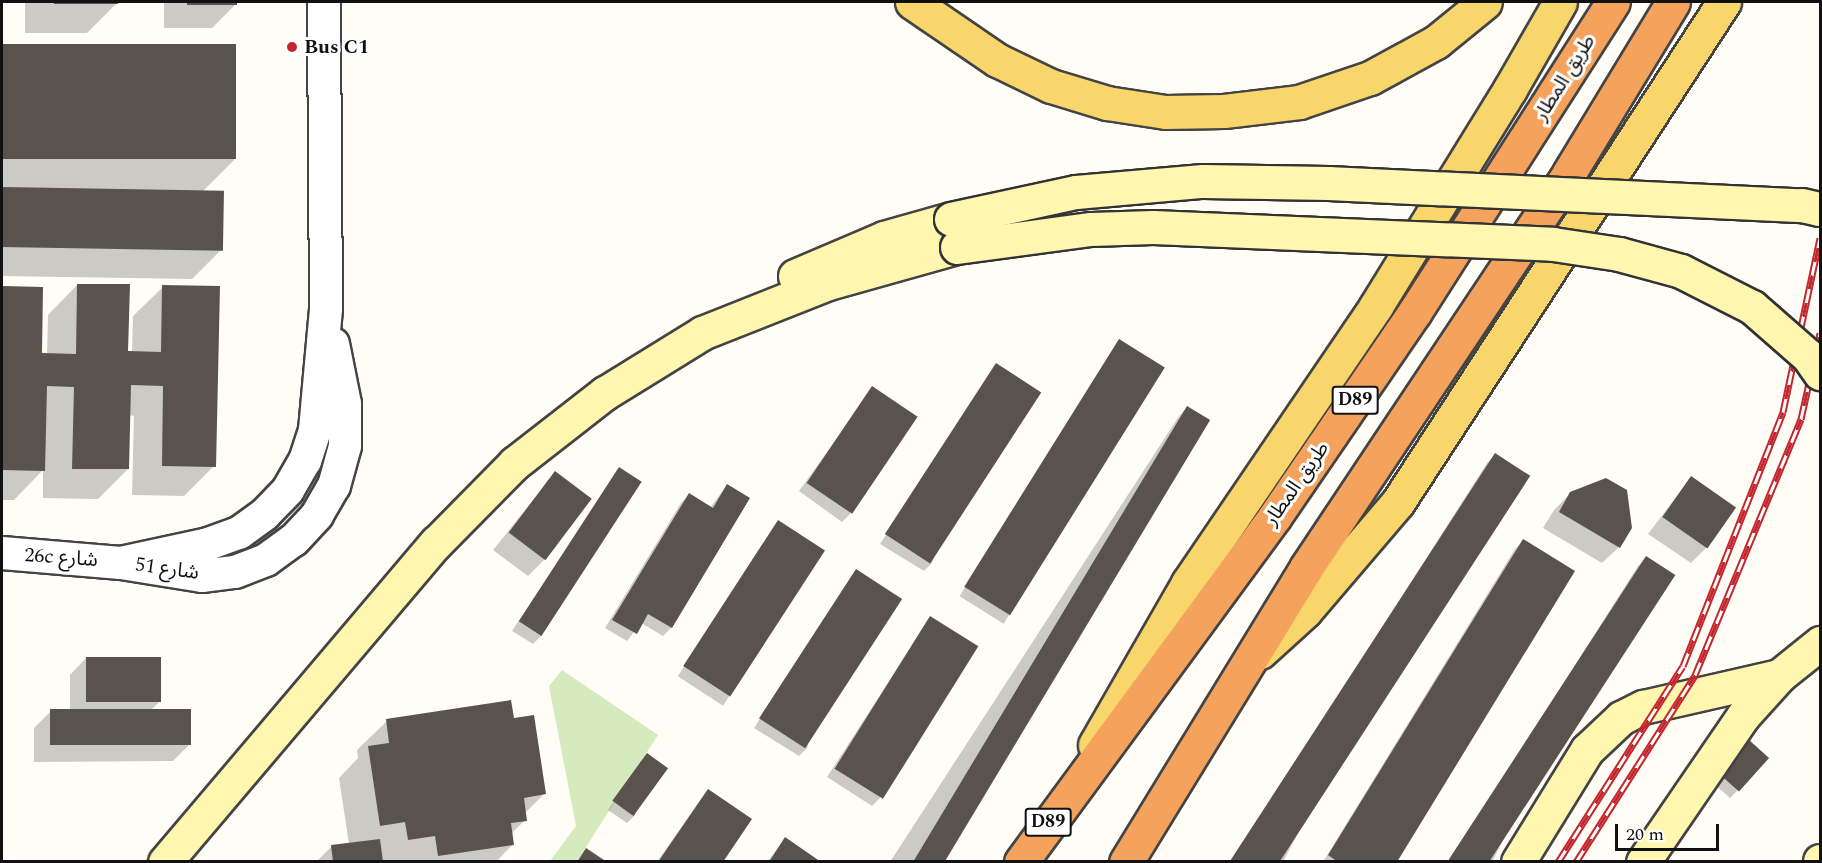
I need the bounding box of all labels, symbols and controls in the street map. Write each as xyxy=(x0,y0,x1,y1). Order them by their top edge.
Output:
street label: طريق المطار xyxy=(1529,31,1601,125)
place label: Bus C1 xyxy=(304,35,369,59)
marker: Bus C1 xyxy=(285,40,299,54)
road number: D89 xyxy=(1331,385,1379,415)
street label: طريق المطار xyxy=(1259,437,1335,531)
street label: 26c شارع xyxy=(23,543,99,573)
street label: شارع 51 xyxy=(134,553,200,585)
road number: D89 xyxy=(1024,807,1072,837)
scale bar xyxy=(1618,812,1722,850)
text: 20 m xyxy=(1626,821,1664,848)

